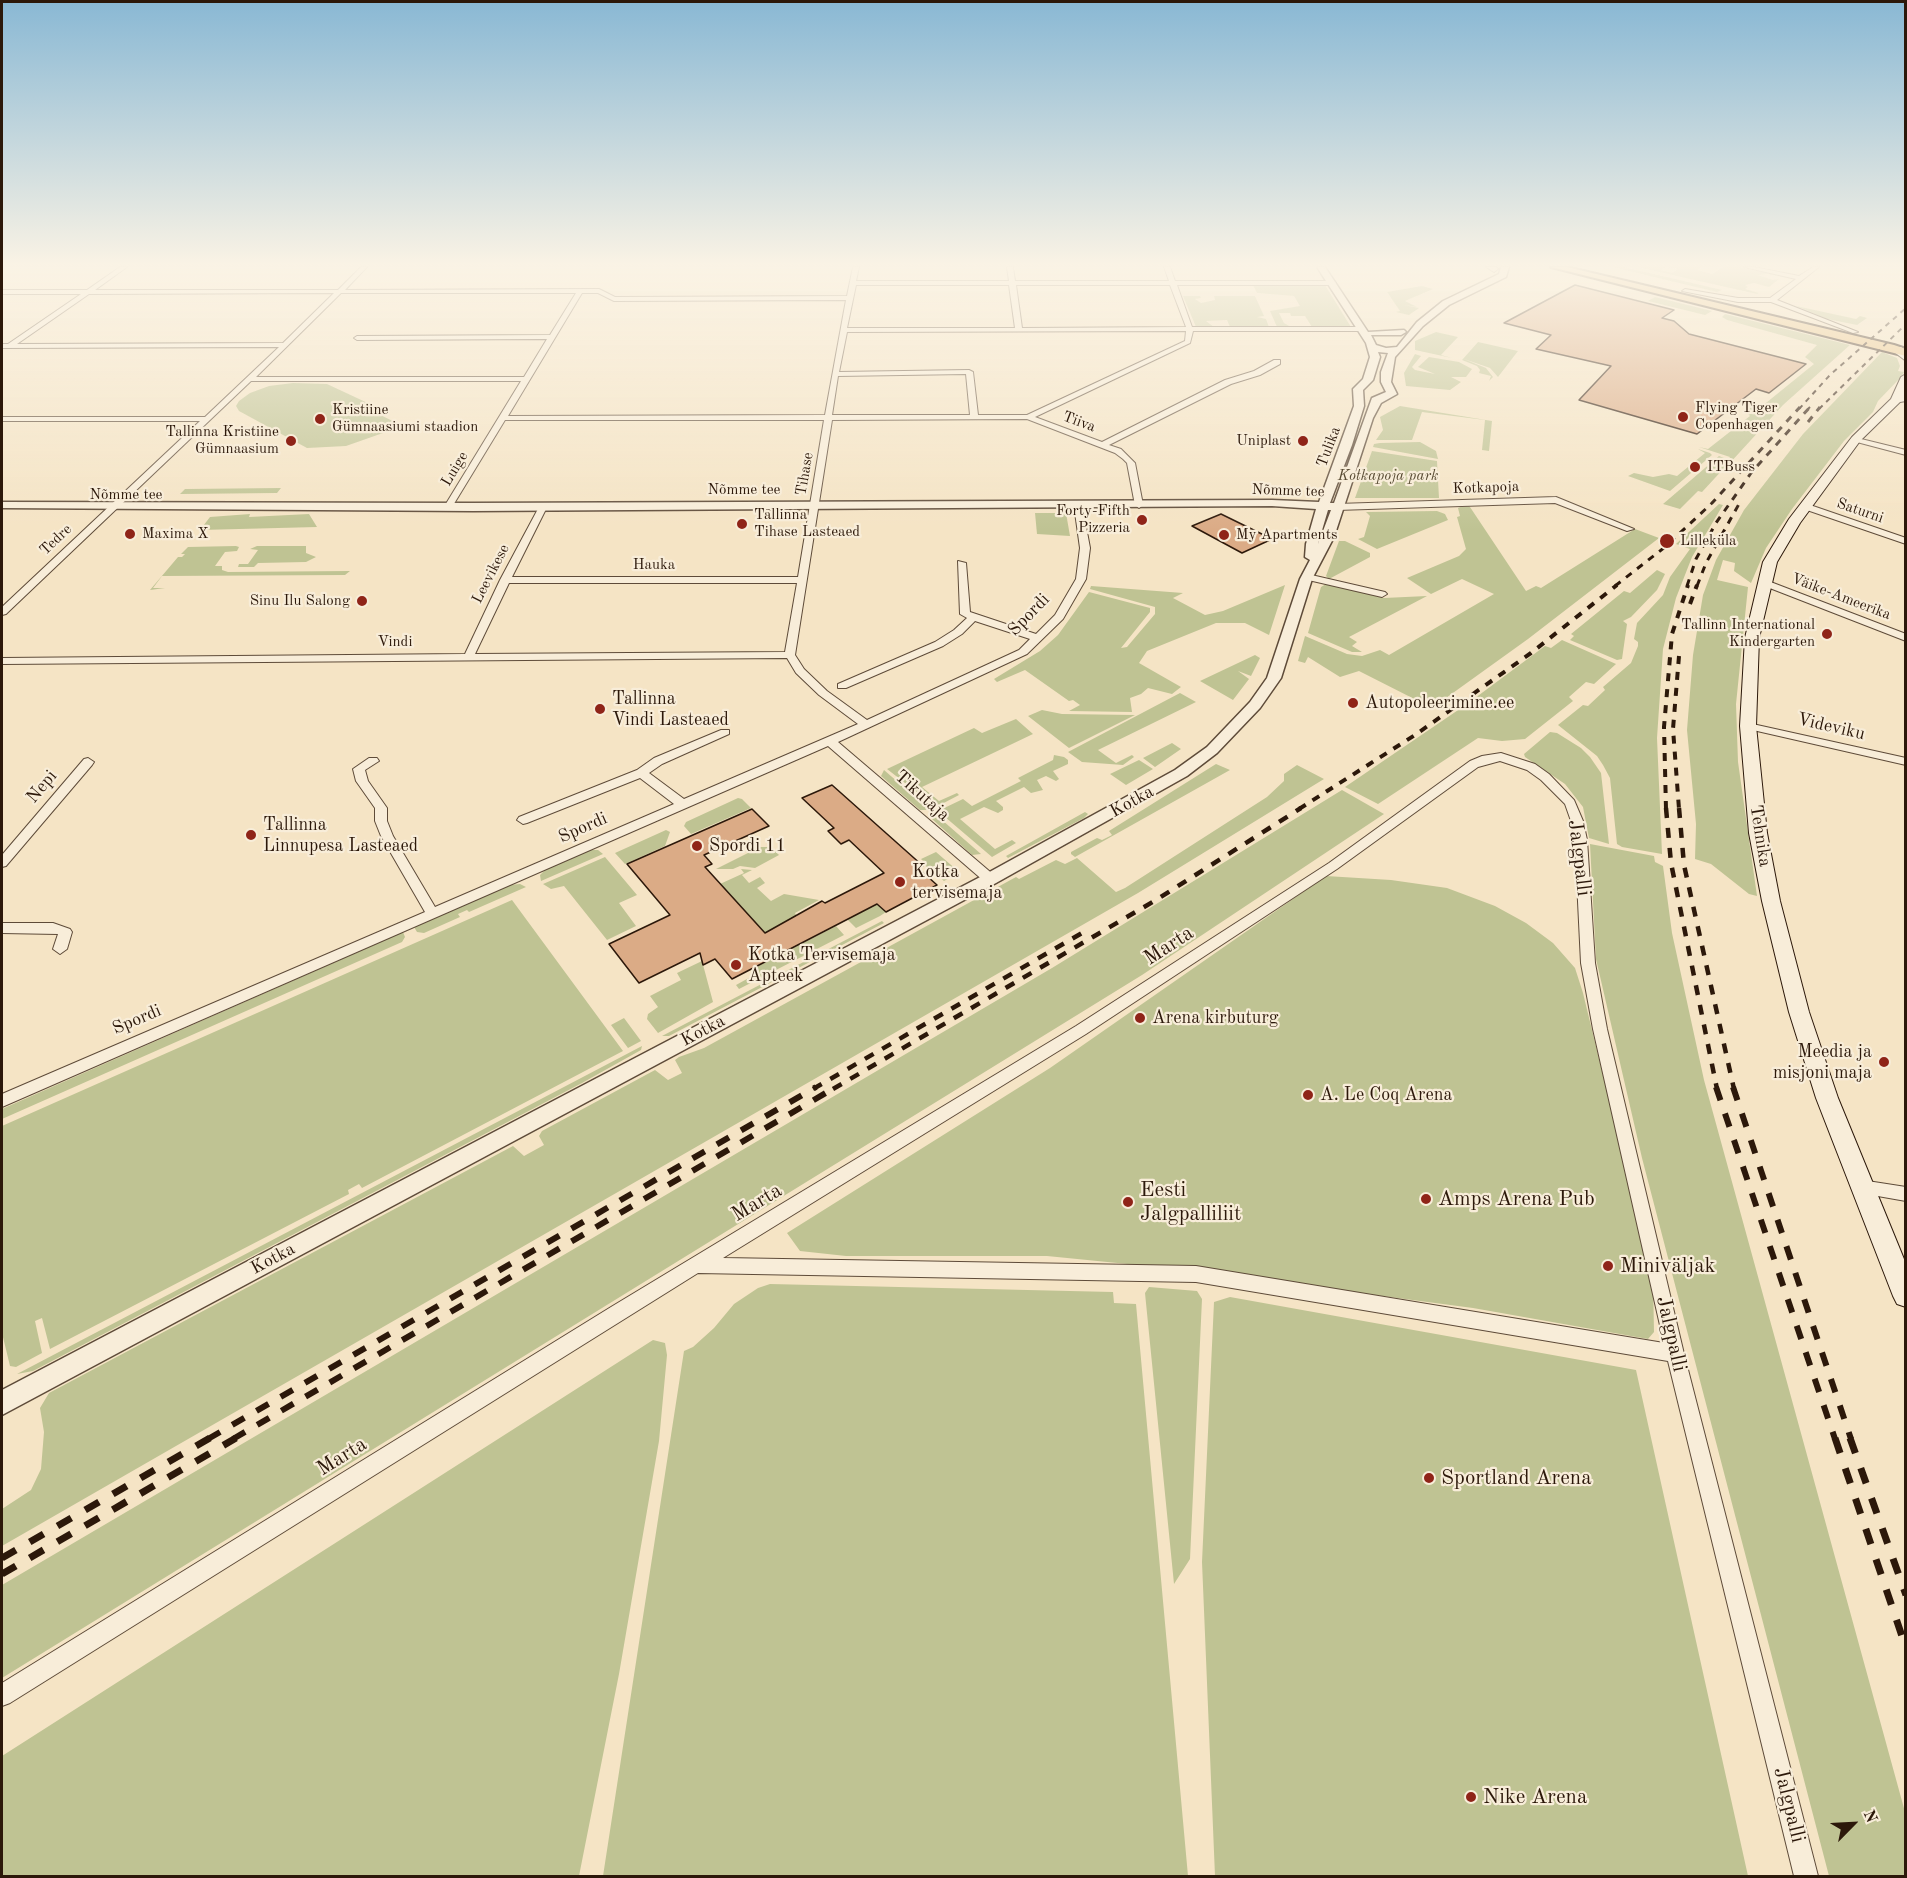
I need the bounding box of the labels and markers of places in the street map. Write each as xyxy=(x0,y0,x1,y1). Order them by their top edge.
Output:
place label: Flying Tiger Copenhagen xyxy=(1695,399,1777,434)
place label: Kristiine Gümnaasiumi staadion xyxy=(332,401,478,436)
marker: Flying Tiger Copenhagen xyxy=(1676,410,1690,424)
marker: Kristiine Gümnaasiumi staadion xyxy=(313,412,327,426)
place label: Tallinna Kristiine Gümnaasium xyxy=(165,423,279,458)
place label: Uniplast xyxy=(1236,432,1291,450)
marker: Tallinna Kristiine Gümnaasium xyxy=(284,434,298,448)
marker: Uniplast xyxy=(1296,434,1310,448)
place label: ITBuss xyxy=(1707,458,1755,476)
marker: ITBuss xyxy=(1688,460,1702,474)
place label: Forty-Fifth Pizzeria xyxy=(1056,502,1130,537)
place label: Tallinna Tihase Lasteaed xyxy=(754,506,860,541)
marker: Forty-Fifth Pizzeria xyxy=(1135,513,1149,527)
marker: Tallinna Tihase Lasteaed xyxy=(735,517,749,531)
place label: Maxima X xyxy=(142,525,209,543)
place label: My Apartments xyxy=(1236,526,1337,544)
marker: Maxima X xyxy=(123,527,137,541)
marker: My Apartments xyxy=(1217,528,1231,542)
marker: Lilleküla xyxy=(1658,532,1676,550)
place label: Lilleküla xyxy=(1680,532,1736,550)
place label: Sinu Ilu Salong xyxy=(250,592,350,610)
marker: Sinu Ilu Salong xyxy=(355,594,369,608)
place label: Tallinn International Kindergarten xyxy=(1681,616,1815,651)
marker: Tallinn International Kindergarten xyxy=(1820,627,1834,641)
place label: Tallinna Vindi Lasteaed xyxy=(612,688,729,730)
place label: Autopoleerimine.ee xyxy=(1365,692,1514,714)
marker: Autopoleerimine.ee xyxy=(1346,696,1360,710)
marker: Tallinna Vindi Lasteaed xyxy=(593,702,607,716)
place label: Tallinna Linnupesa Lasteaed xyxy=(263,814,418,856)
marker: Tallinna Linnupesa Lasteaed xyxy=(244,828,258,842)
place label: Spordi 11 xyxy=(709,835,786,857)
marker: Spordi 11 xyxy=(690,839,704,853)
place label: Kotka tervisemaja xyxy=(912,861,1002,904)
marker: Kotka tervisemaja xyxy=(893,875,907,889)
place label: Kotka Tervisemaja Apteek xyxy=(748,944,896,986)
marker: Kotka Tervisemaja Apteek xyxy=(729,958,743,972)
place label: Arena kirbuturg xyxy=(1152,1007,1279,1029)
marker: Arena kirbuturg xyxy=(1133,1011,1147,1025)
place label: Meedia ja misjoni maja xyxy=(1773,1041,1872,1084)
marker: Meedia ja misjoni maja xyxy=(1877,1055,1891,1069)
place label: A. Le Coq Arena xyxy=(1320,1084,1452,1106)
marker: A. Le Coq Arena xyxy=(1301,1088,1315,1102)
place label: Eesti Jalgpalliliit xyxy=(1140,1177,1241,1227)
place label: Amps Arena Pub xyxy=(1438,1186,1595,1212)
marker: Amps Arena Pub xyxy=(1419,1192,1433,1206)
marker: Eesti Jalgpalliliit xyxy=(1121,1195,1135,1209)
place label: Miniväljak xyxy=(1620,1253,1715,1279)
marker: Miniväljak xyxy=(1601,1259,1615,1273)
place label: Sportland Arena xyxy=(1441,1465,1592,1491)
marker: Sportland Arena xyxy=(1422,1471,1436,1485)
place label: Nike Arena xyxy=(1483,1784,1587,1810)
marker: Nike Arena xyxy=(1464,1790,1478,1804)

